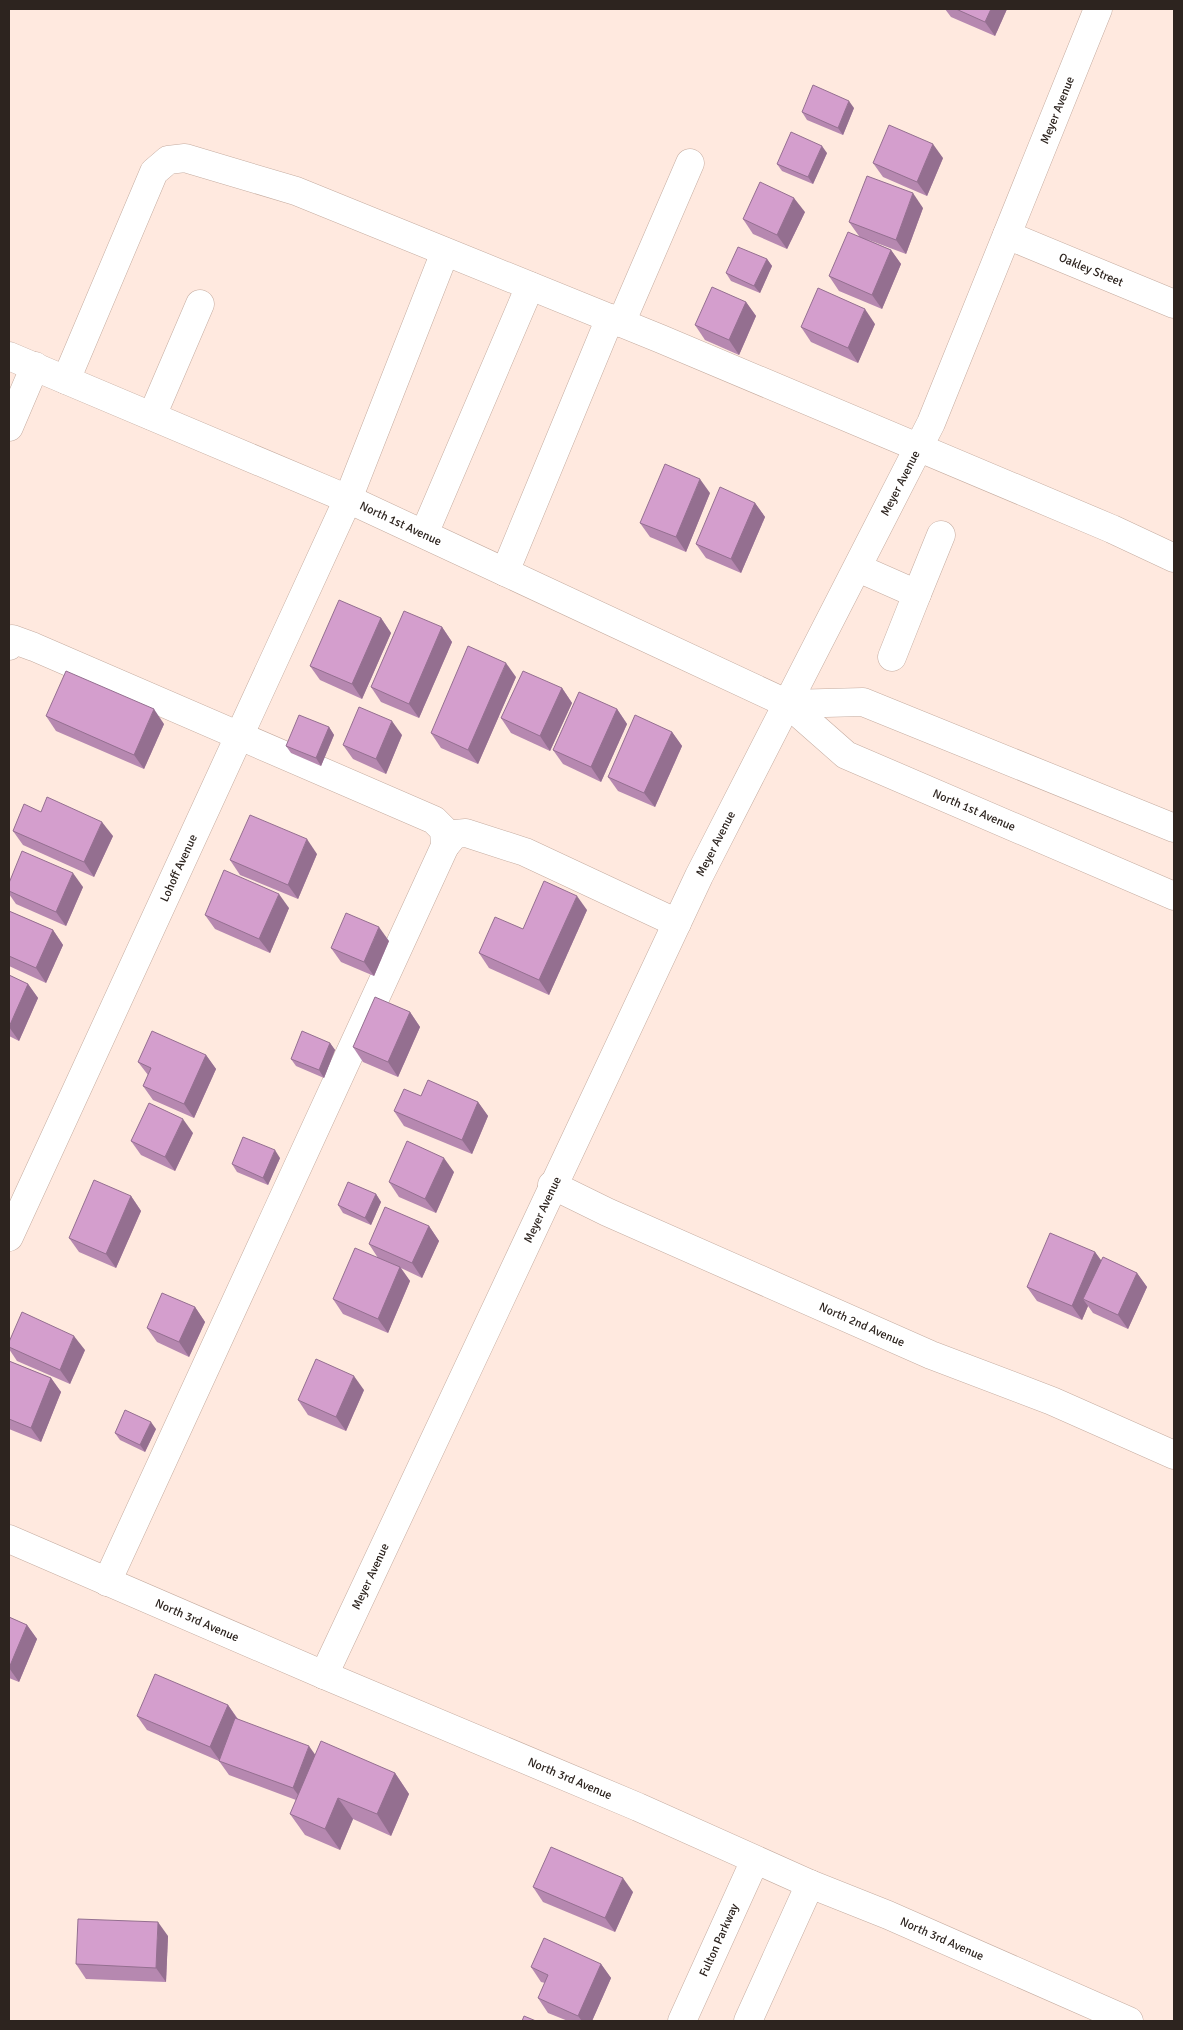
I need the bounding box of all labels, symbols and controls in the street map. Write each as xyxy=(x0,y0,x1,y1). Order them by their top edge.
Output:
street label: Meyer Avenue xyxy=(1037,74,1078,146)
street label: Oakley Street xyxy=(1057,250,1126,290)
street label: Meyer Avenue xyxy=(877,448,923,518)
street label: North 1st Avenue xyxy=(357,498,444,549)
street label: North 1st Avenue xyxy=(930,786,1018,834)
street label: Meyer Avenue xyxy=(693,808,739,879)
street label: Lohoff Avenue xyxy=(156,832,200,904)
street label: Meyer Avenue xyxy=(520,1174,564,1245)
street label: North 2nd Avenue xyxy=(817,1299,907,1350)
street label: Meyer Avenue xyxy=(348,1541,392,1612)
street label: North 3rd Avenue xyxy=(153,1596,241,1645)
street label: North 3rd Avenue xyxy=(526,1754,614,1803)
street label: Fulton Parkway xyxy=(696,1901,742,1979)
street label: North 3rd Avenue xyxy=(898,1914,986,1964)

